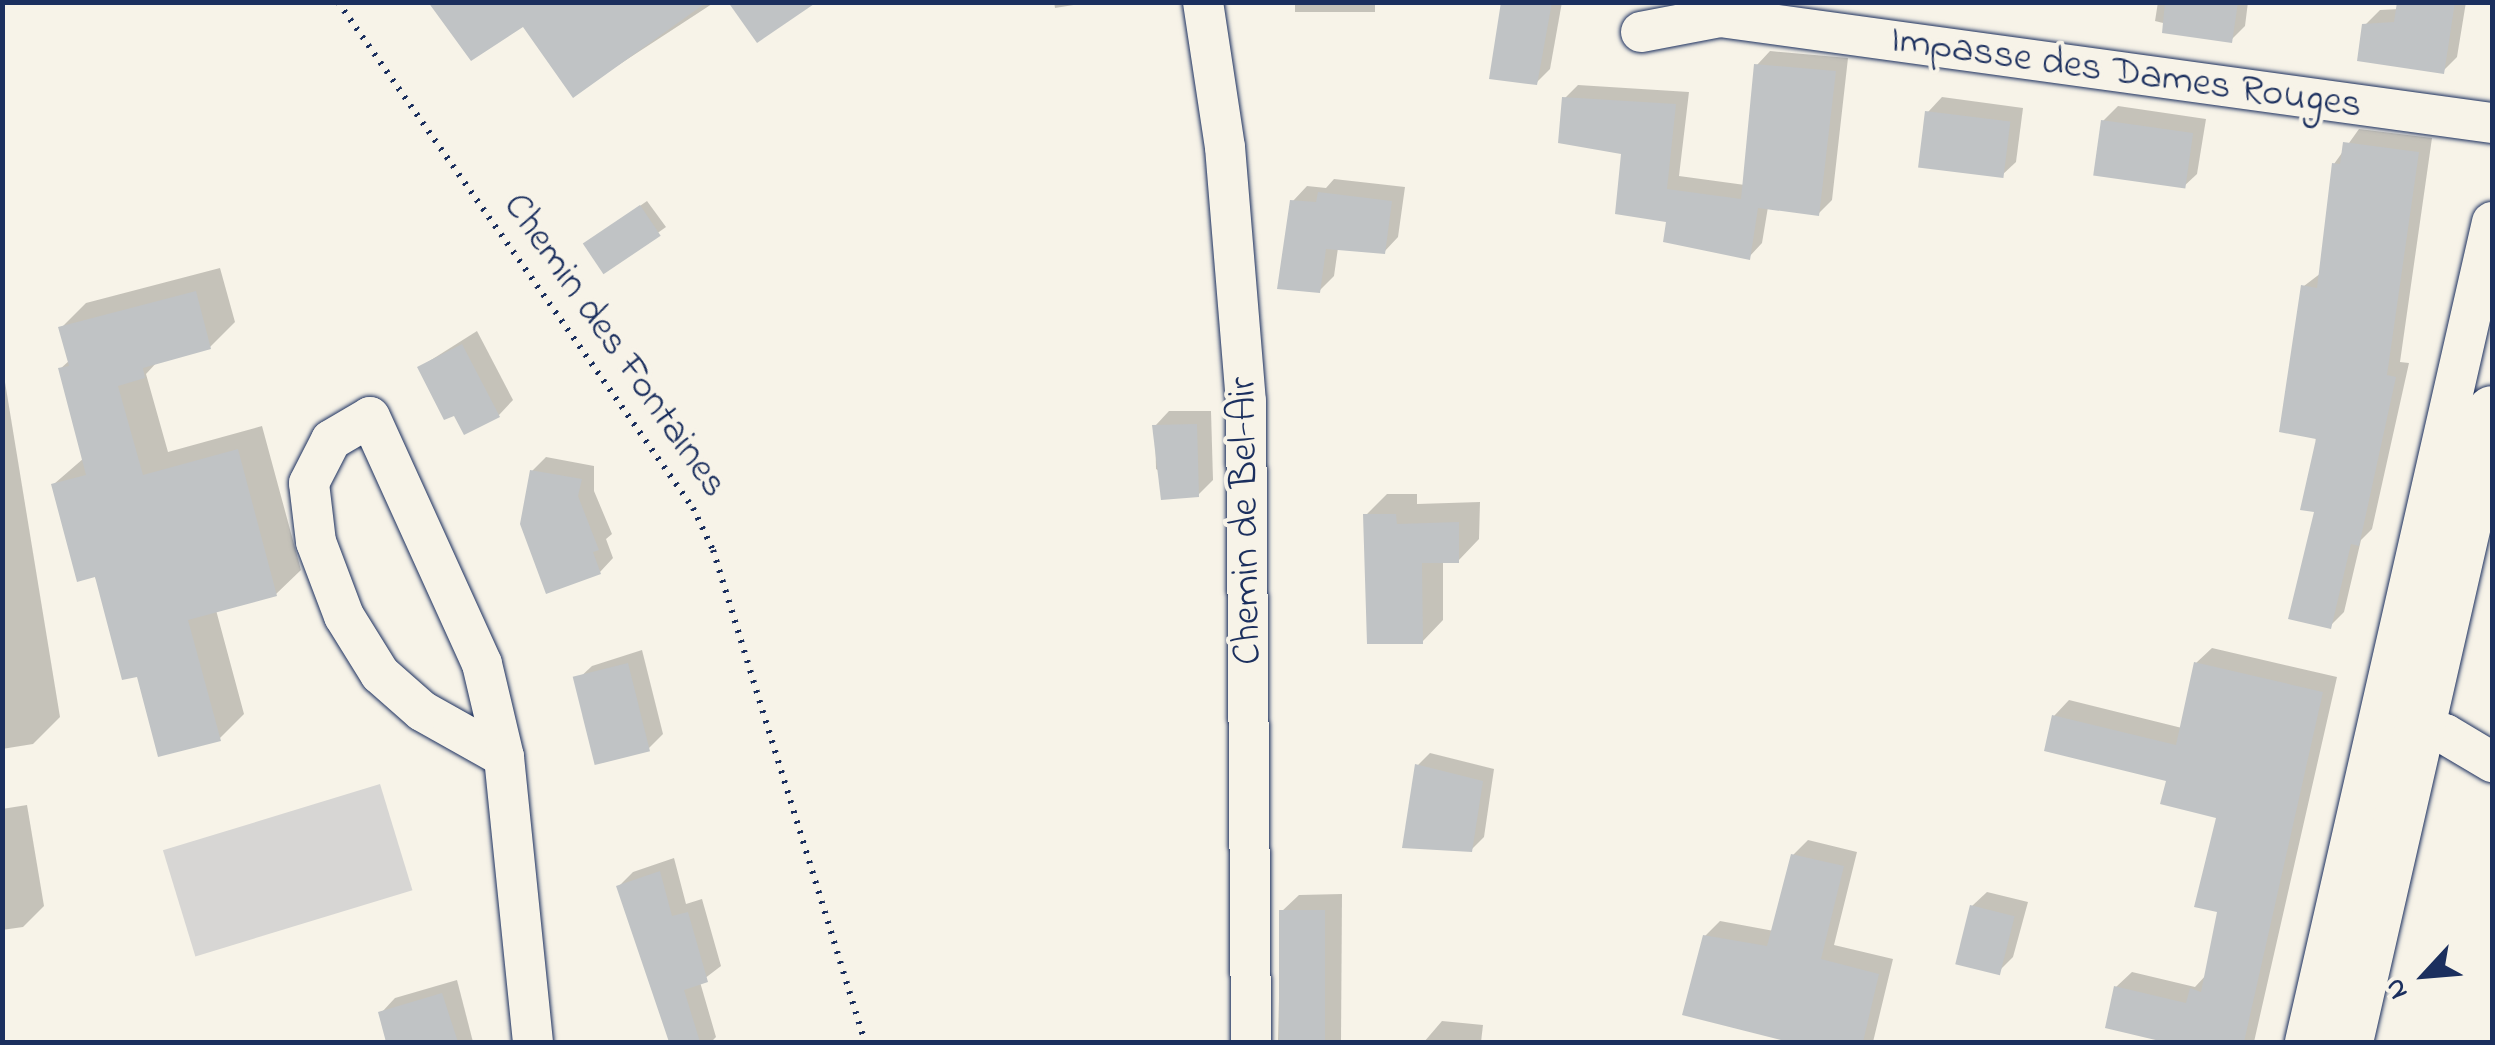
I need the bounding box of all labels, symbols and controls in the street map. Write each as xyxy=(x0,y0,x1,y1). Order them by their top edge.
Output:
street label: Impasse des Dames Rouges xyxy=(1887,17,2365,131)
street label: Chemin des Fontaines xyxy=(491,185,737,507)
street label: Chemin de Bel-Air xyxy=(1220,377,1274,665)
north arrow xyxy=(2375,925,2475,1025)
text: N xyxy=(2375,971,2420,1006)

